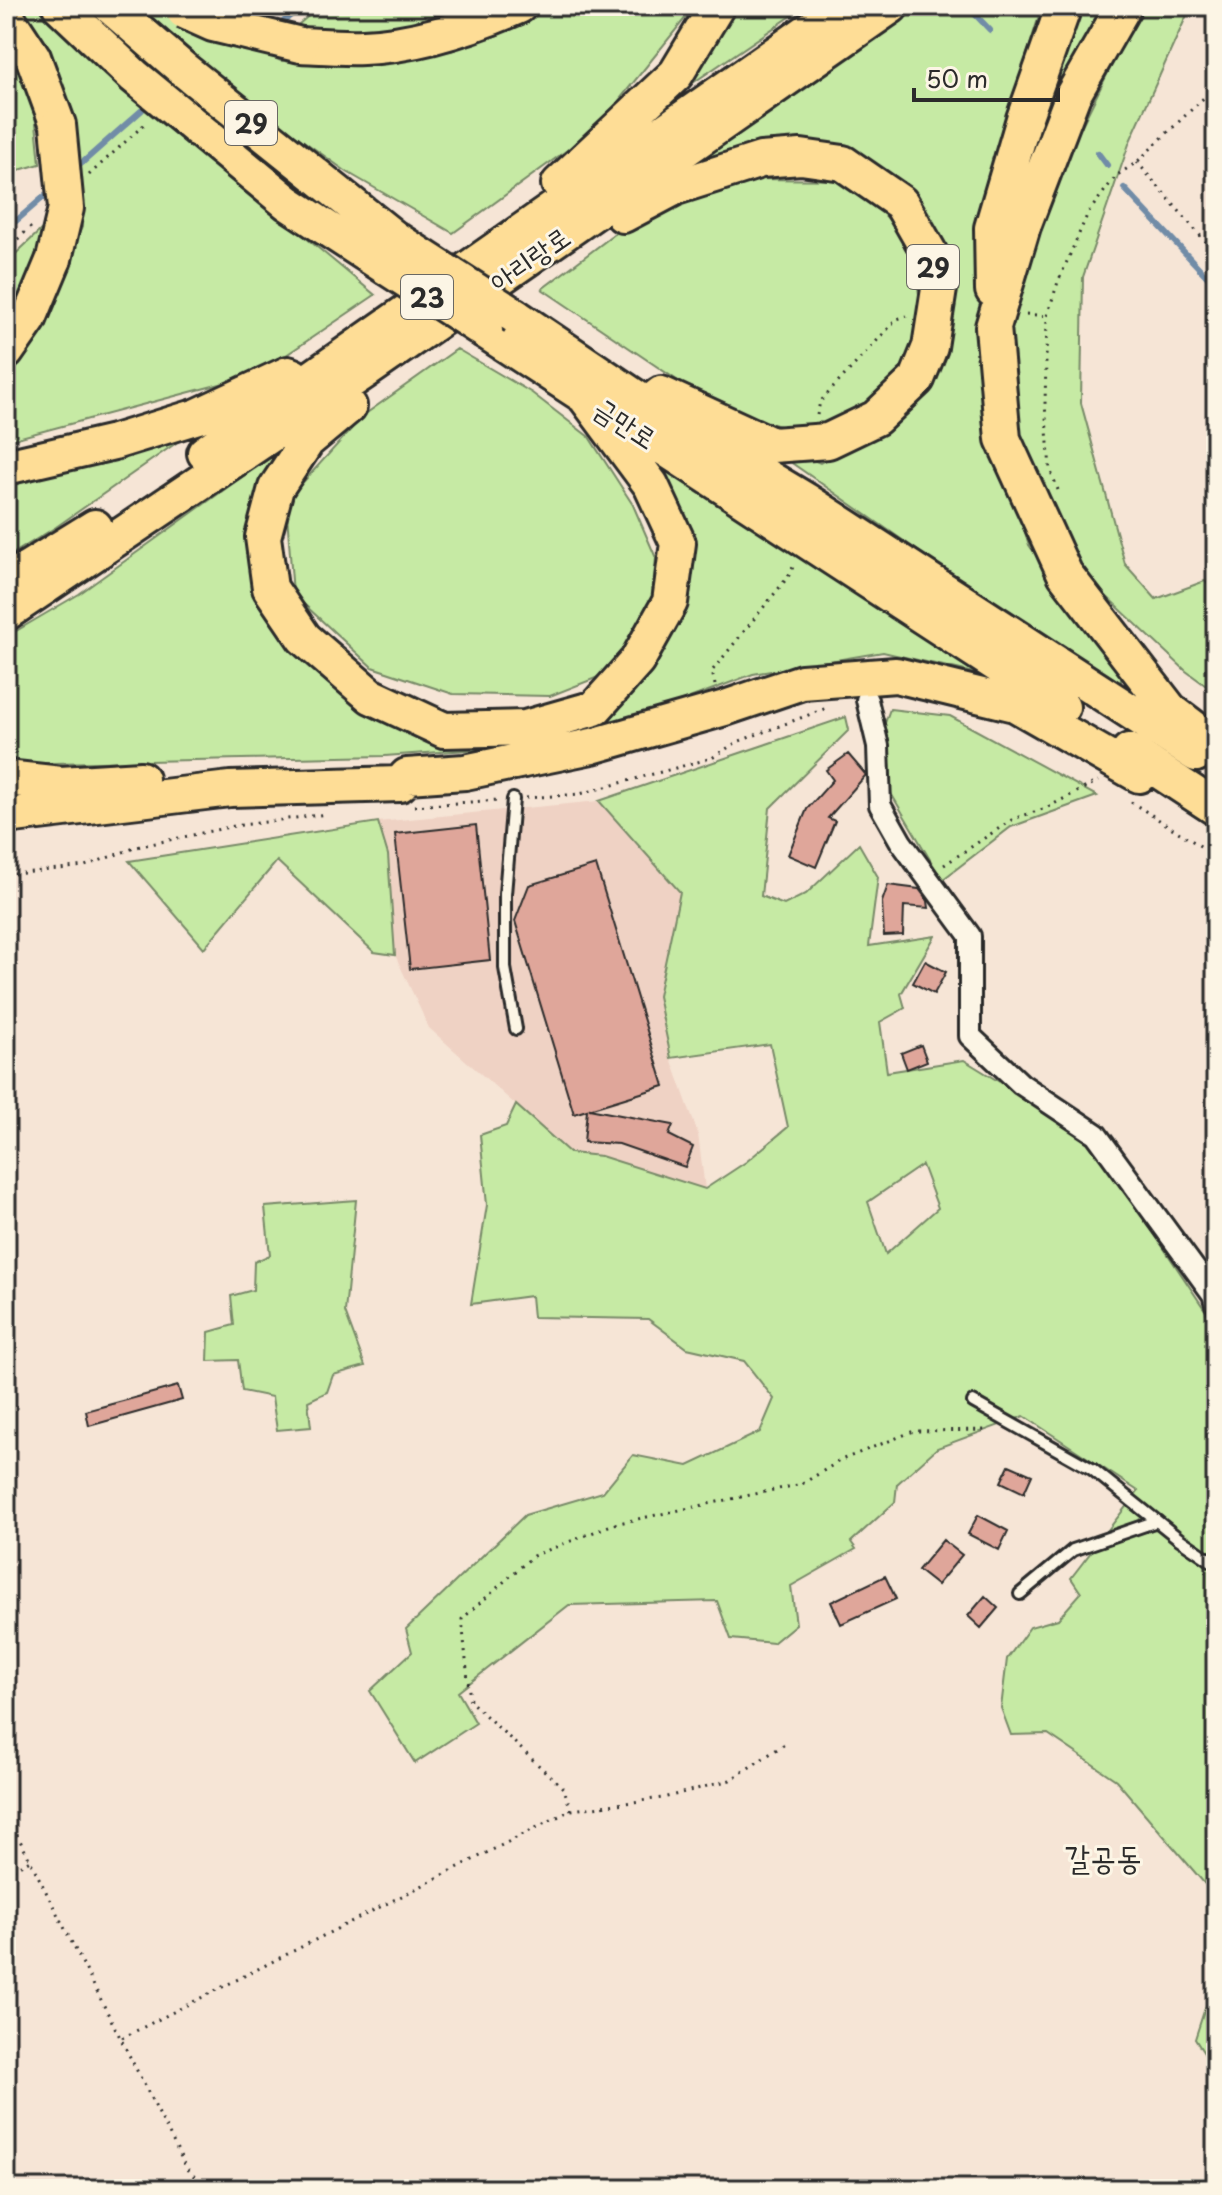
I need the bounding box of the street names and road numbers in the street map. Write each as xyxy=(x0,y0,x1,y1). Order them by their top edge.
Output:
road number: 29 xyxy=(225,101,277,145)
street label: 아리랑로 xyxy=(480,215,578,301)
road number: 29 xyxy=(907,245,959,289)
road number: 23 xyxy=(401,275,453,319)
street label: 금만로 xyxy=(586,386,666,458)

